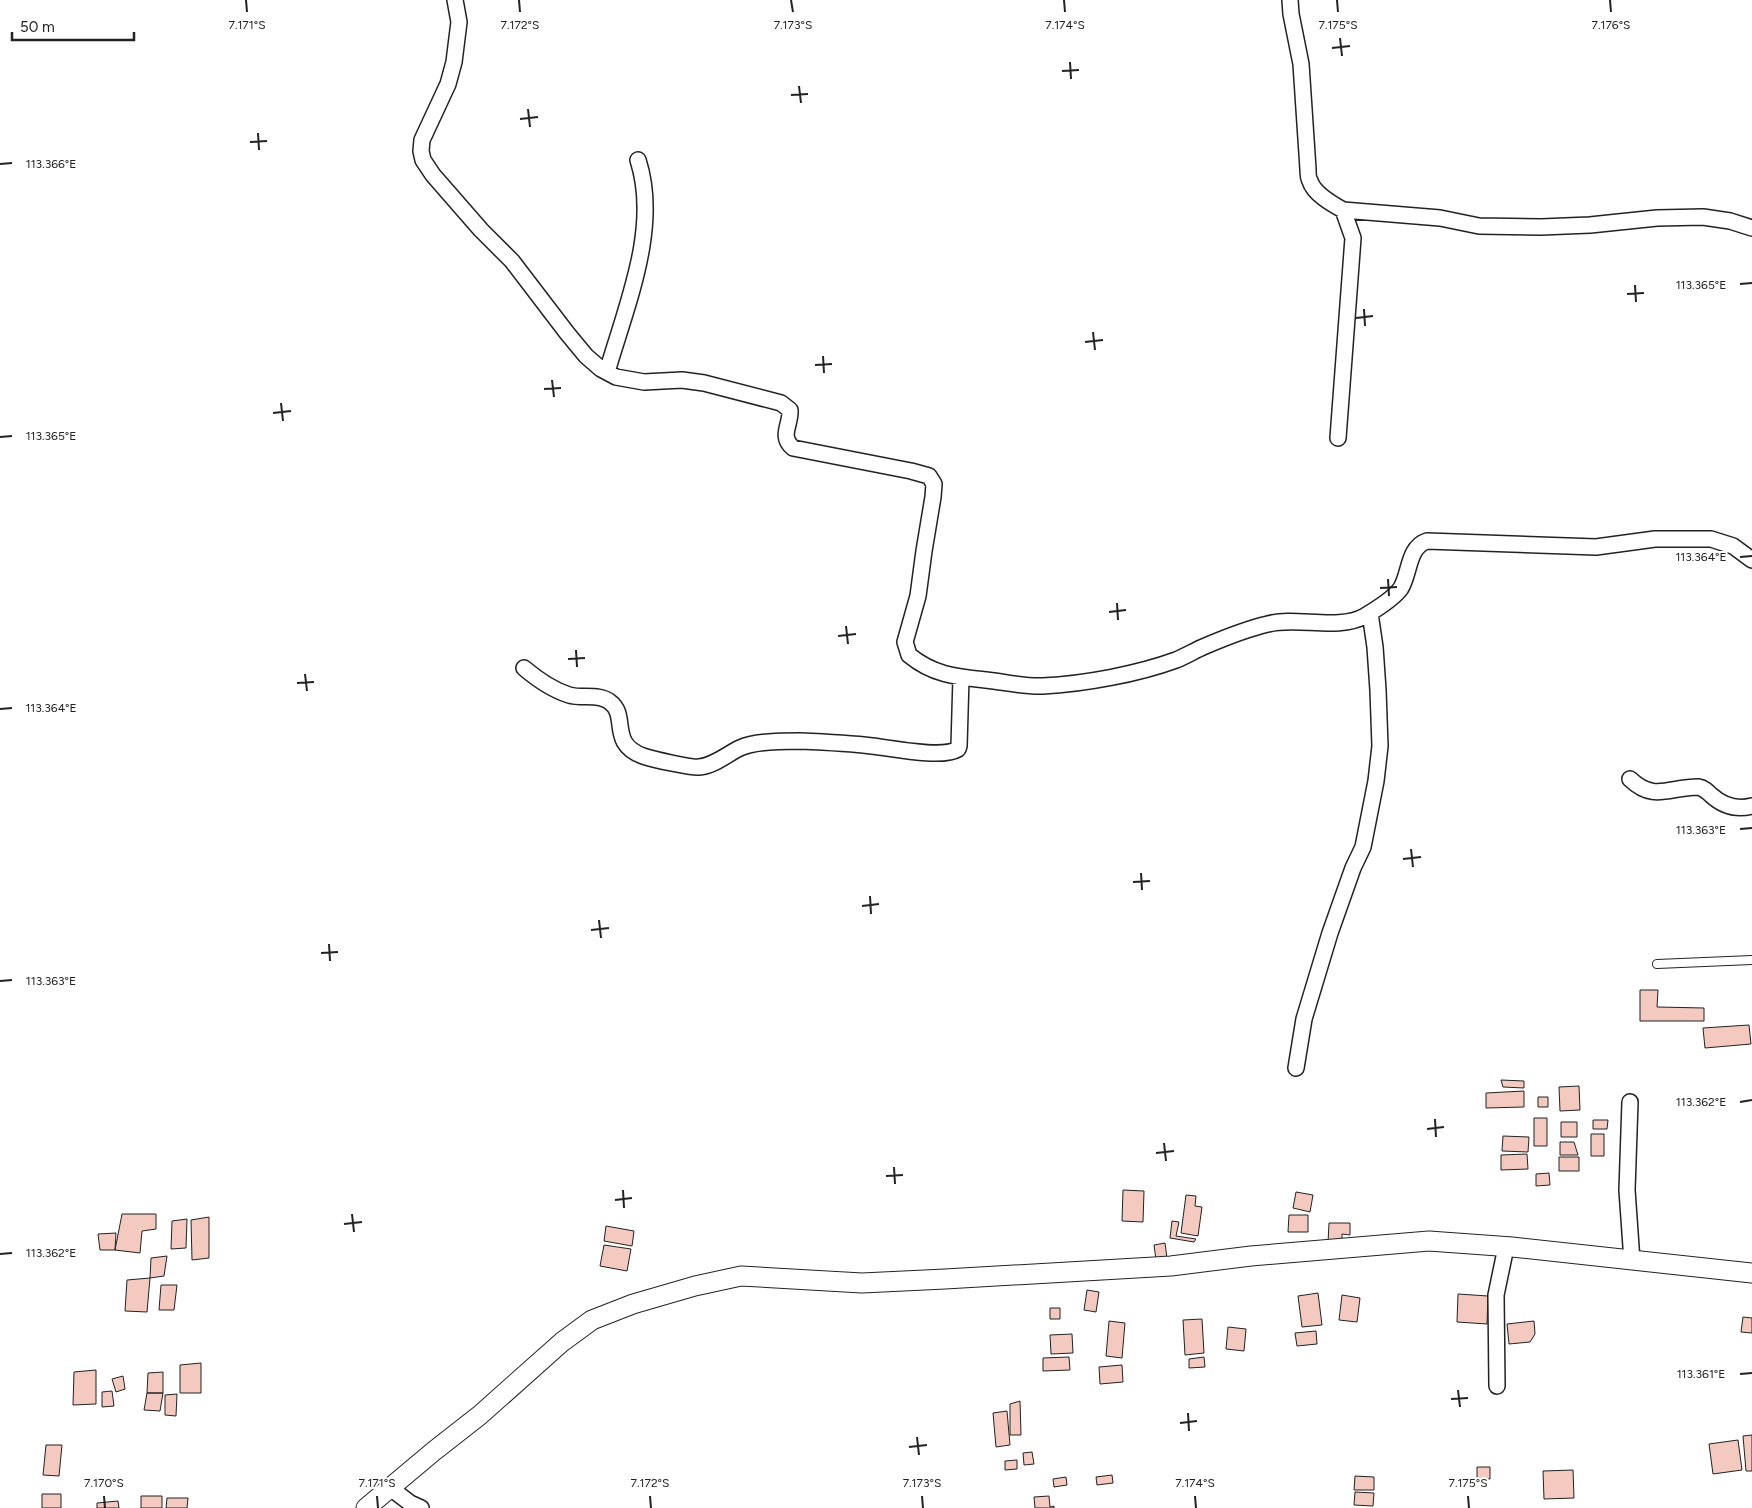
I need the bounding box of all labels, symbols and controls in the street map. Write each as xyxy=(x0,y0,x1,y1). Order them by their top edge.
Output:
scale bar xyxy=(12,10,135,42)
text: 50 m xyxy=(20,18,55,36)
text: 7.171°S xyxy=(228,18,266,32)
text: 7.172°S xyxy=(501,18,539,32)
text: 7.173°S xyxy=(774,18,812,32)
text: 7.174°S xyxy=(1045,18,1085,32)
text: 7.175°S xyxy=(1318,18,1358,32)
text: 7.176°S xyxy=(1592,18,1630,32)
text: 113.366°E xyxy=(26,157,76,171)
text: 113.365°E xyxy=(1676,278,1726,292)
text: 113.365°E xyxy=(26,429,76,443)
text: 113.364°E xyxy=(1675,550,1727,564)
text: 113.364°E xyxy=(25,701,77,715)
text: 113.363°E xyxy=(1676,823,1726,837)
text: 113.363°E xyxy=(26,974,76,988)
text: 113.362°E xyxy=(1676,1095,1726,1109)
text: 113.362°E xyxy=(26,1246,76,1260)
text: 113.361°E xyxy=(1677,1367,1725,1381)
text: 7.170°S xyxy=(84,1476,124,1490)
text: 7.171°S xyxy=(358,1476,396,1490)
text: 7.172°S xyxy=(631,1476,669,1490)
text: 7.173°S xyxy=(903,1476,941,1490)
text: 7.174°S xyxy=(1175,1476,1215,1490)
text: 7.175°S xyxy=(1448,1476,1488,1490)

